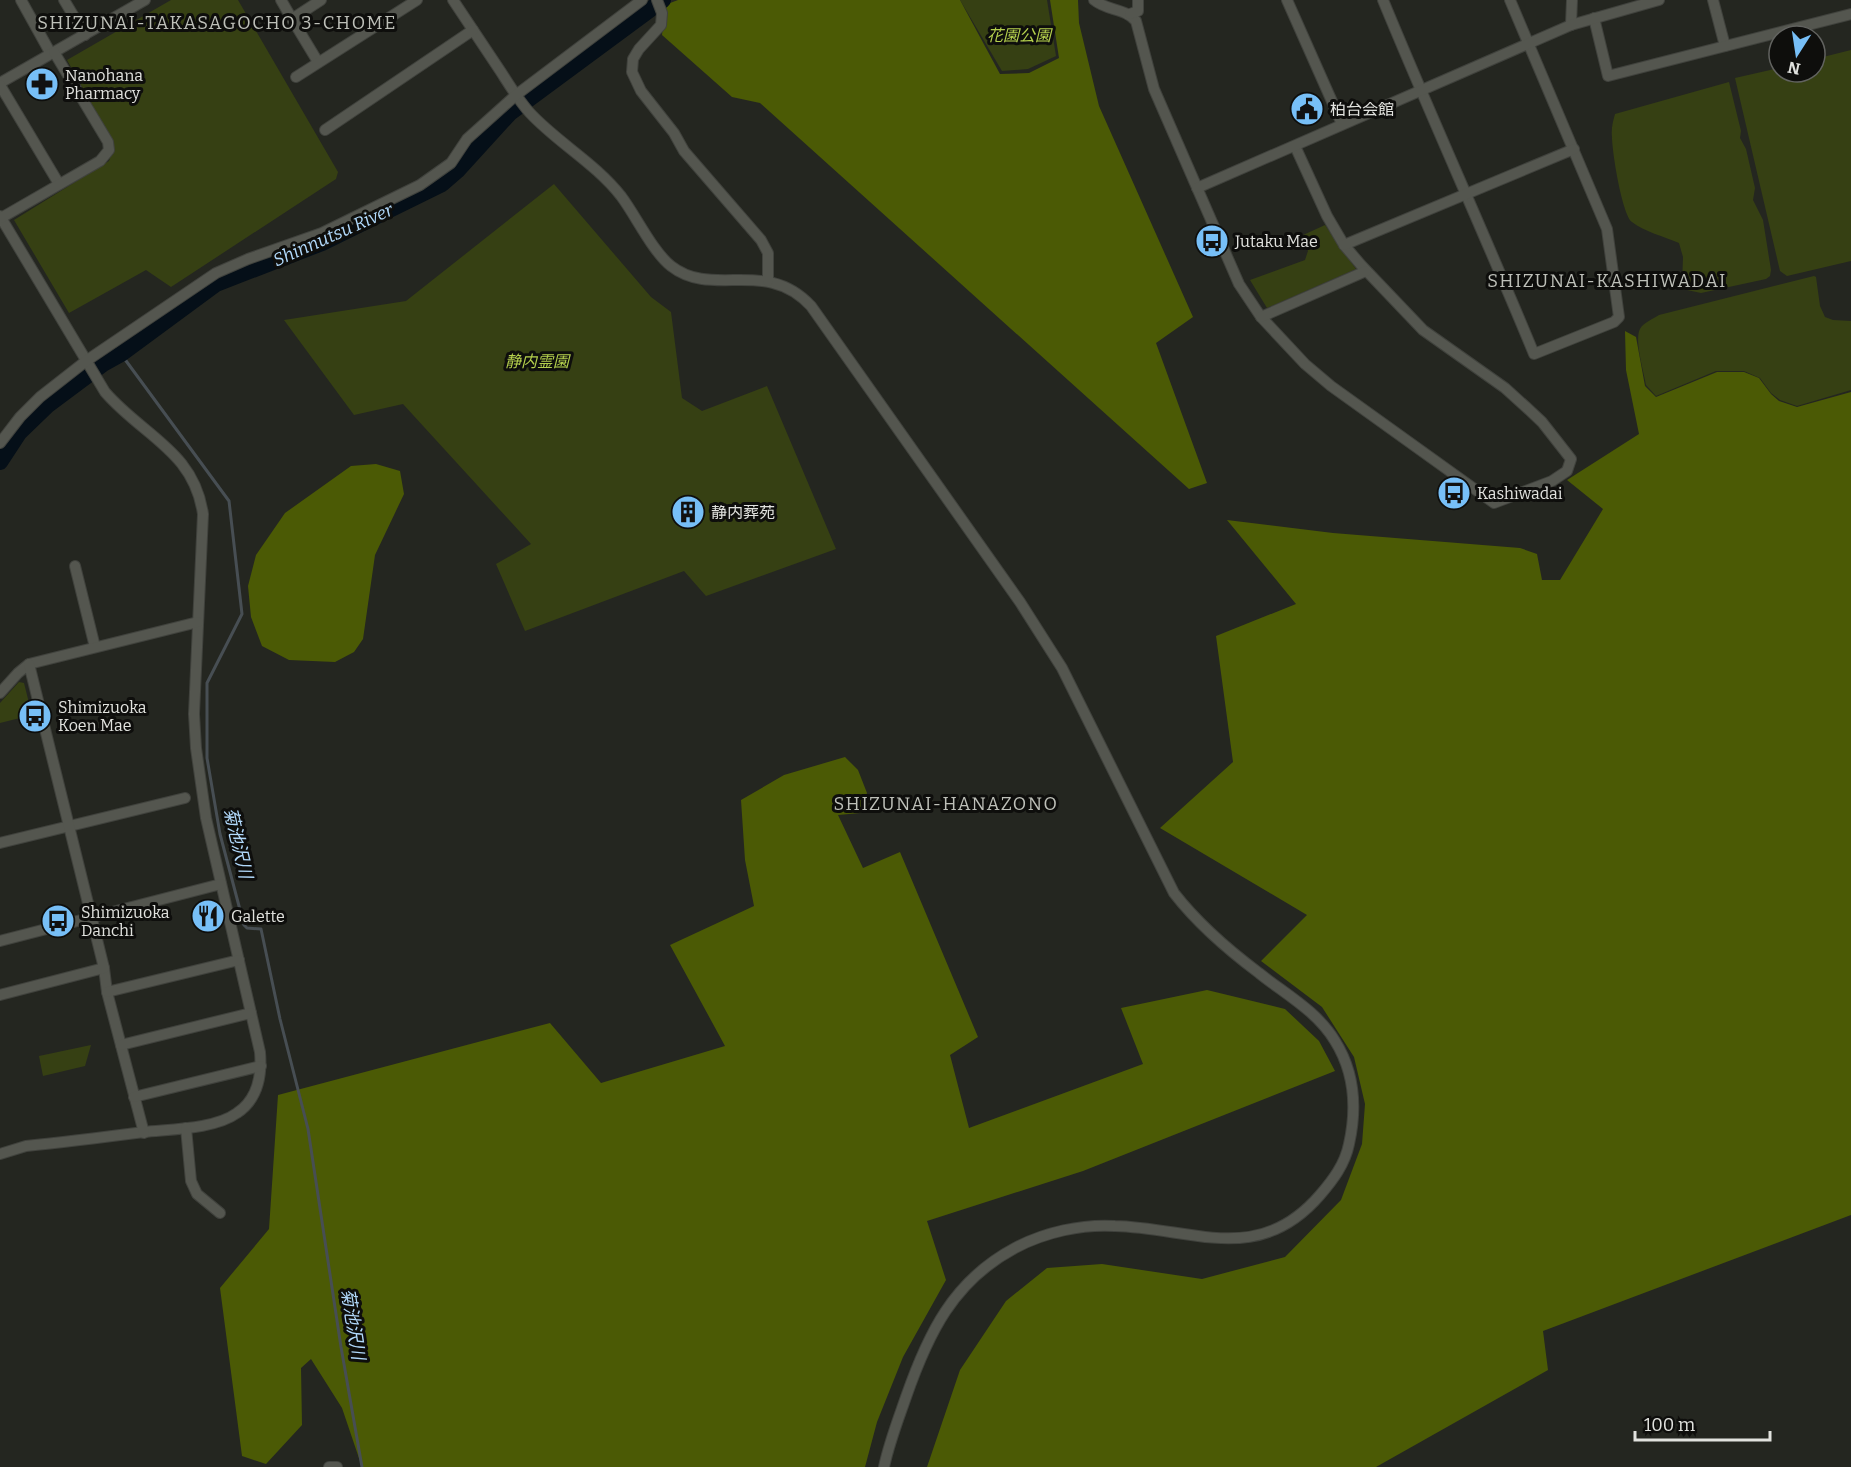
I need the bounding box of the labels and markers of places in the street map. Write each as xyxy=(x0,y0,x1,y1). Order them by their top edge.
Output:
pharmacy icon: Nanohana Pharmacy xyxy=(24,66,60,102)
place label: Nanohana Pharmacy xyxy=(65,66,143,103)
public building icon: 柏台会館 xyxy=(1289,91,1325,127)
place label: 柏台会館 xyxy=(1330,100,1394,119)
bus stop icon: Jutaku Mae xyxy=(1194,223,1230,259)
place label: Jutaku Mae xyxy=(1234,232,1318,251)
bus stop icon: Kashiwadai xyxy=(1436,475,1472,511)
place label: Kashiwadai xyxy=(1477,484,1563,503)
building icon: 静内葬苑 xyxy=(670,494,706,530)
place label: 静内葬苑 xyxy=(711,503,775,522)
bus stop icon: Shimizuoka Koen Mae xyxy=(17,698,53,734)
place label: Shimizuoka Koen Mae xyxy=(58,698,147,735)
restaurant icon: Galette xyxy=(190,898,226,934)
bus stop icon: Shimizuoka Danchi xyxy=(40,903,76,939)
place label: Shimizuoka Danchi xyxy=(81,903,170,940)
place label: Galette xyxy=(231,907,285,926)

